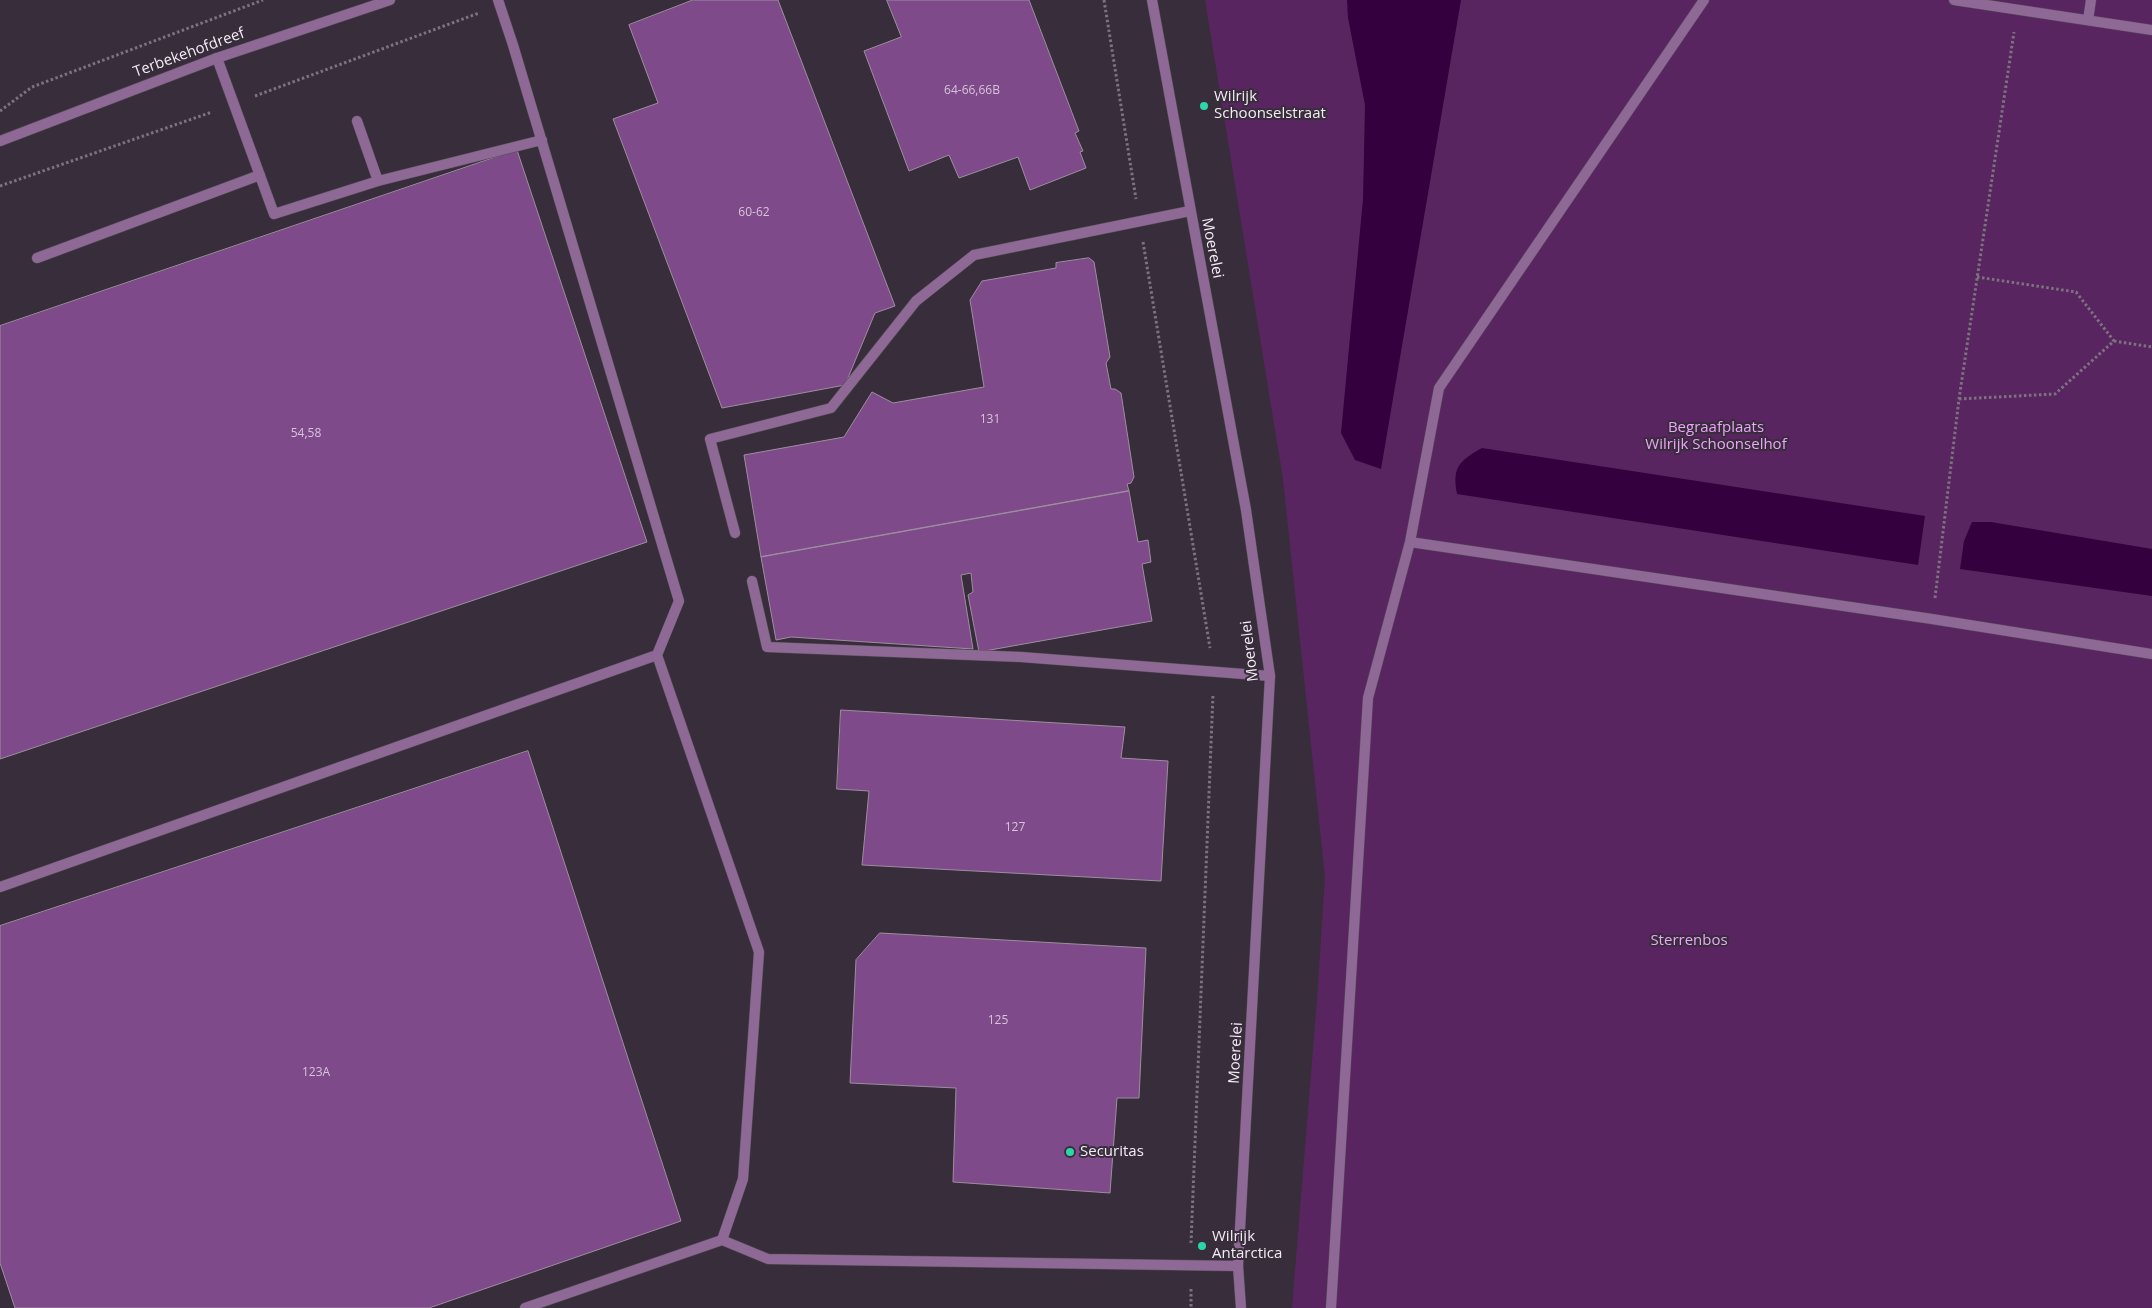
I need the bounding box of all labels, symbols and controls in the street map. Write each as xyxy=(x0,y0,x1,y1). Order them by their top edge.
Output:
street label: Terbekehofdreef xyxy=(131,25,247,81)
house number: 64-66,66B xyxy=(944,84,1000,98)
place label: Wilrijk Schoonselstraat xyxy=(1214,88,1326,123)
marker: Wilrijk Schoonselstraat xyxy=(1198,100,1210,112)
house number: 60-62 xyxy=(738,206,770,220)
street label: Moerelei xyxy=(1197,216,1227,280)
house number: 131 xyxy=(980,413,1000,427)
park label: Begraafplaats Wilrijk Schoonselhof xyxy=(1645,419,1787,454)
house number: 54,58 xyxy=(291,427,321,441)
street label: Moerelei xyxy=(1237,619,1263,683)
house number: 127 xyxy=(1005,821,1025,835)
park label: Sterrenbos xyxy=(1650,932,1728,950)
house number: 125 xyxy=(988,1014,1008,1028)
street label: Moerelei xyxy=(1225,1022,1247,1084)
house number: 123A xyxy=(302,1066,330,1080)
place label: Securitas xyxy=(1080,1143,1144,1161)
marker: Securitas xyxy=(1064,1146,1076,1158)
place label: Wilrijk Antarctica xyxy=(1212,1228,1282,1263)
marker: Wilrijk Antarctica xyxy=(1196,1240,1208,1252)

